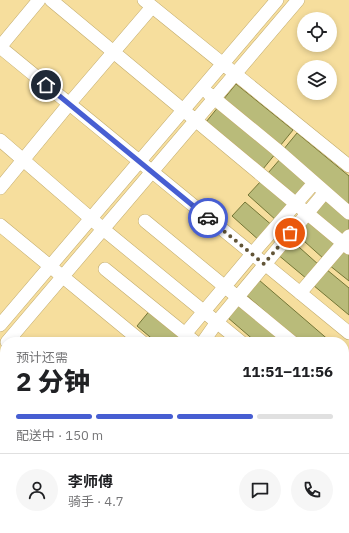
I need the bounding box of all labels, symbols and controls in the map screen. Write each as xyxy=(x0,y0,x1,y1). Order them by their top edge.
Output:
map controls xyxy=(297,12,337,100)
button: locate xyxy=(297,12,337,52)
button: layers xyxy=(297,60,337,100)
pin xyxy=(29,68,63,102)
icon: home xyxy=(35,74,57,96)
courier xyxy=(188,198,228,238)
icon: car xyxy=(197,207,219,229)
pin xyxy=(273,216,307,250)
icon: bag xyxy=(279,222,301,244)
text: 预计还需 xyxy=(16,349,68,366)
text: 11:51–11:56 xyxy=(242,362,333,381)
text: 2 分钟 xyxy=(16,364,90,398)
text: 配送中 · 150 m xyxy=(16,427,103,444)
button: person xyxy=(16,469,58,511)
button: chat xyxy=(239,469,281,511)
button: phone xyxy=(291,469,333,511)
text: 李师傅 xyxy=(68,472,113,491)
text: 骑手 · 4.7 xyxy=(68,493,124,510)

